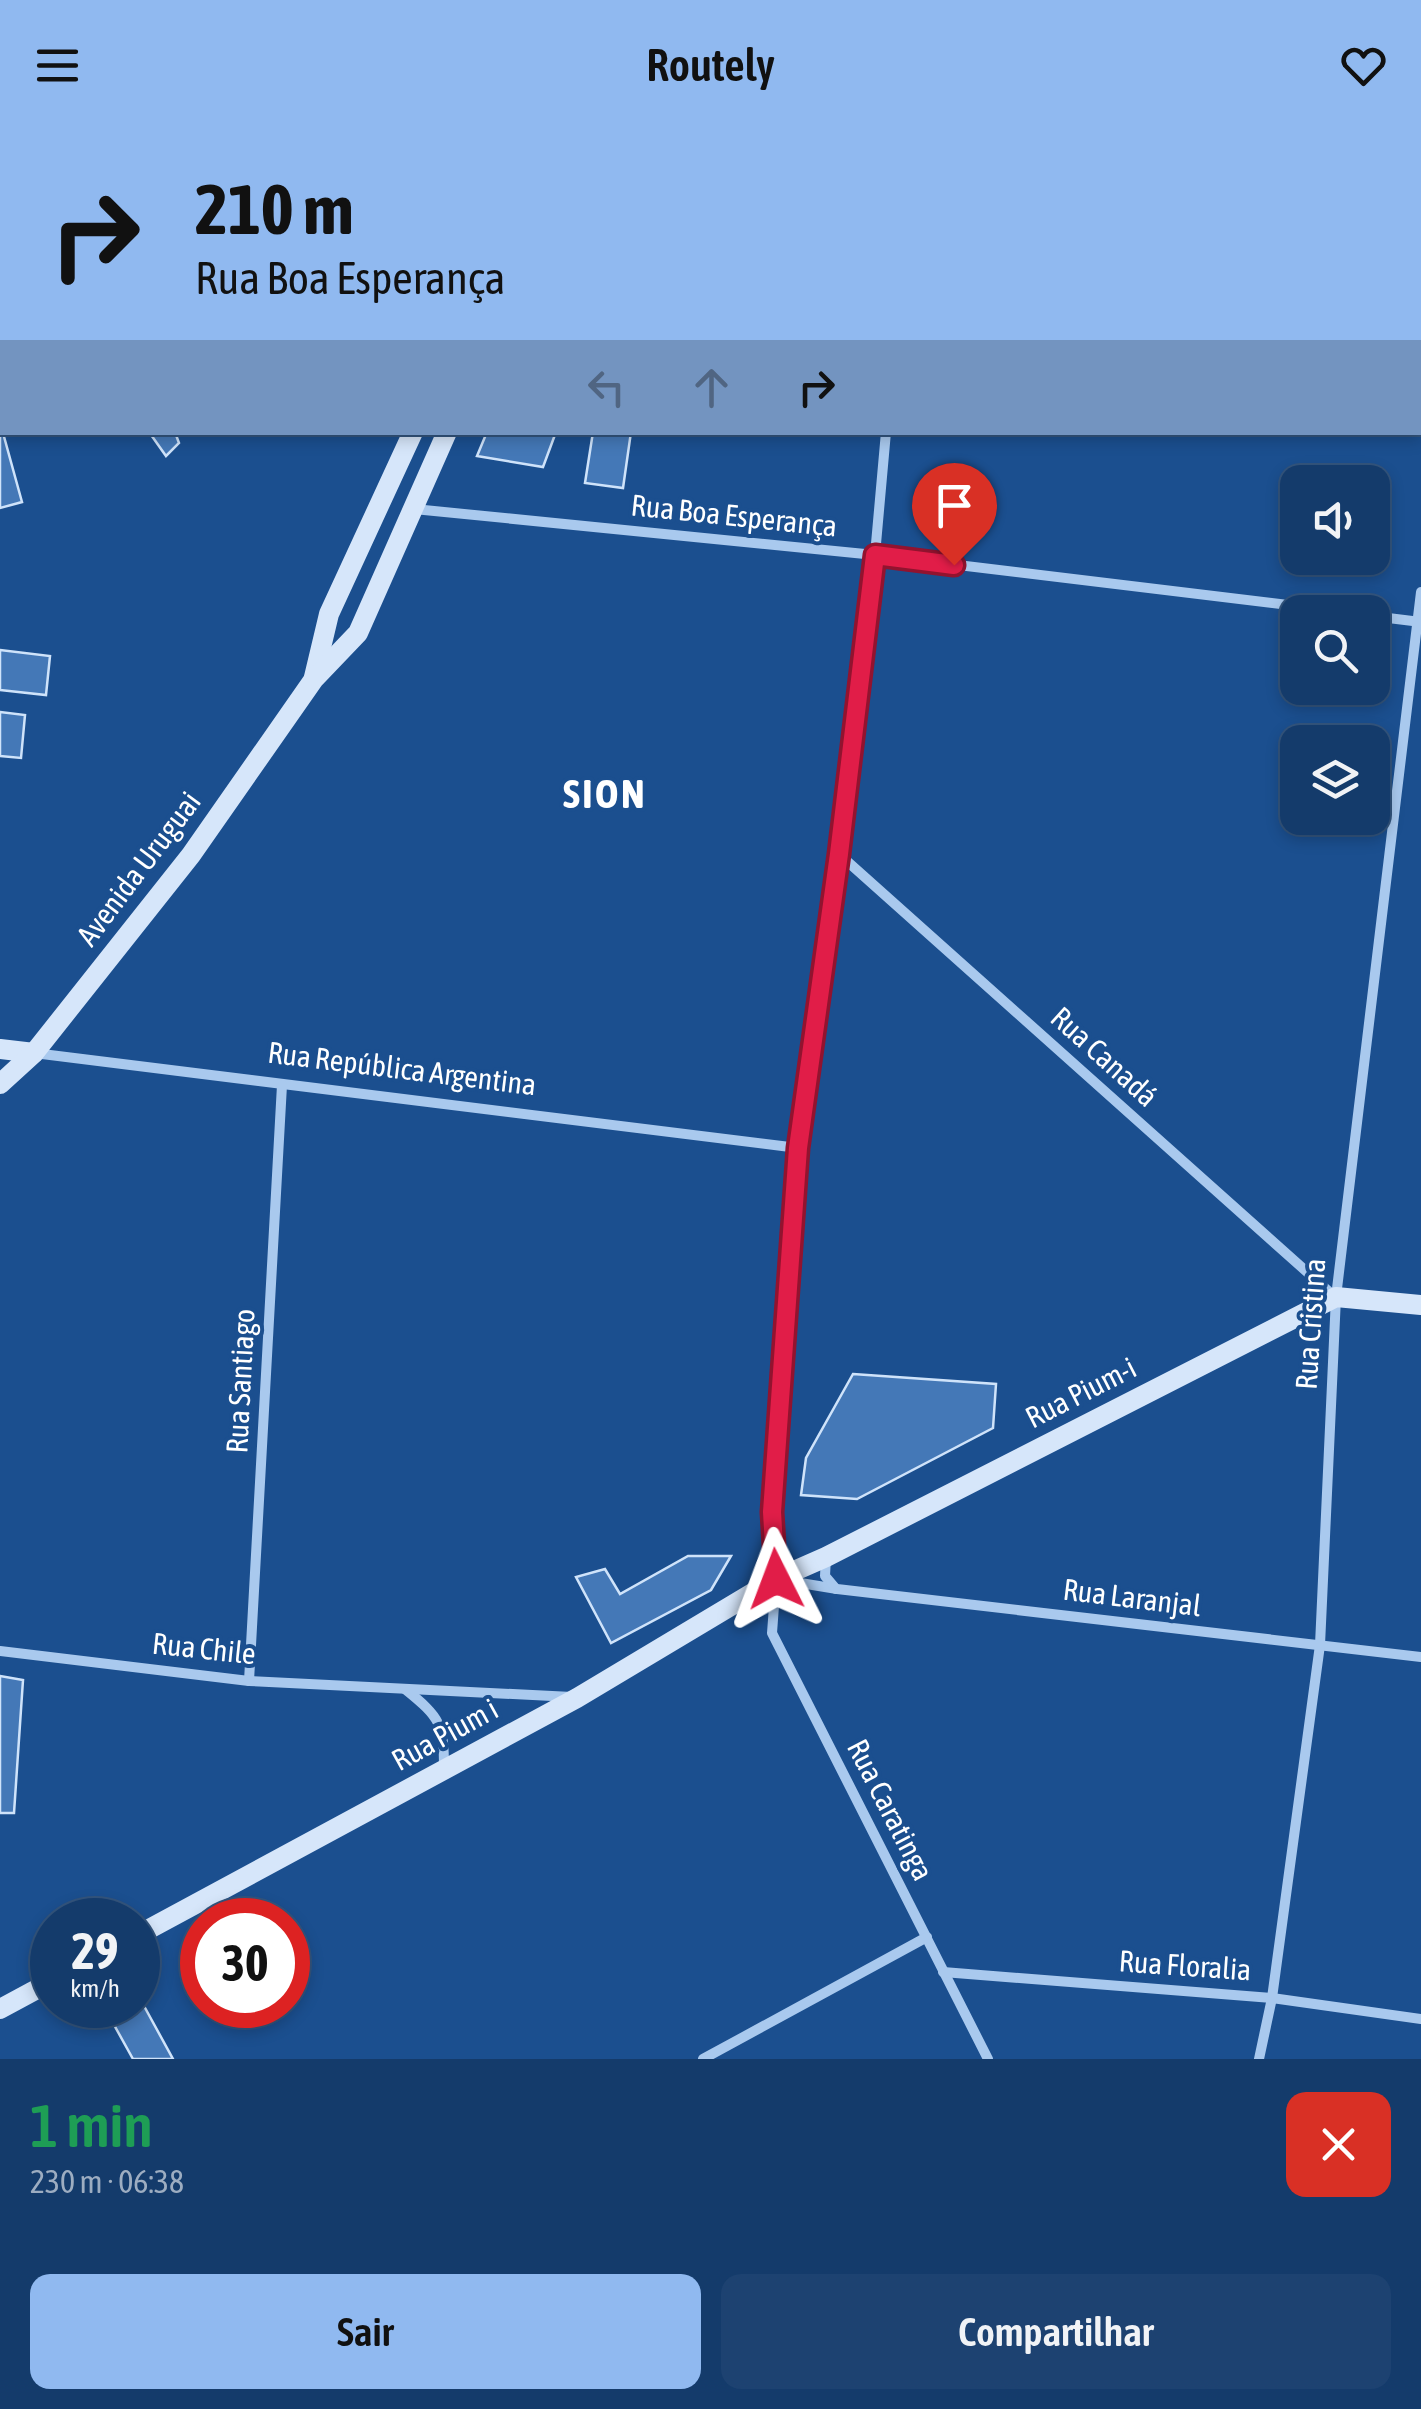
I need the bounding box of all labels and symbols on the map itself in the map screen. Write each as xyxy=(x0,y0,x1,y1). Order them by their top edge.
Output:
pin xyxy=(912,463,997,566)
street label: Rua Boa Esperança xyxy=(629,487,839,543)
district label: SION xyxy=(563,771,647,816)
street label: Avenida Uruguai xyxy=(69,785,207,952)
street label: Rua Canadá xyxy=(1044,1000,1165,1113)
street label: Rua República Argentina xyxy=(266,1035,538,1101)
street label: Rua Cristina xyxy=(1288,1257,1332,1391)
street label: Rua Santiago xyxy=(219,1308,261,1454)
street label: Rua Pium-i xyxy=(1020,1350,1141,1434)
position arrow xyxy=(724,1527,828,1631)
street label: Rua Laranjal xyxy=(1061,1572,1203,1622)
street label: Rua Chile xyxy=(151,1626,257,1670)
street label: Rua Pium i xyxy=(386,1691,503,1777)
street label: Rua Caratinga xyxy=(841,1733,941,1886)
speed limit sign: 30 xyxy=(180,1898,310,2028)
street label: Rua Floralia xyxy=(1118,1943,1252,1987)

